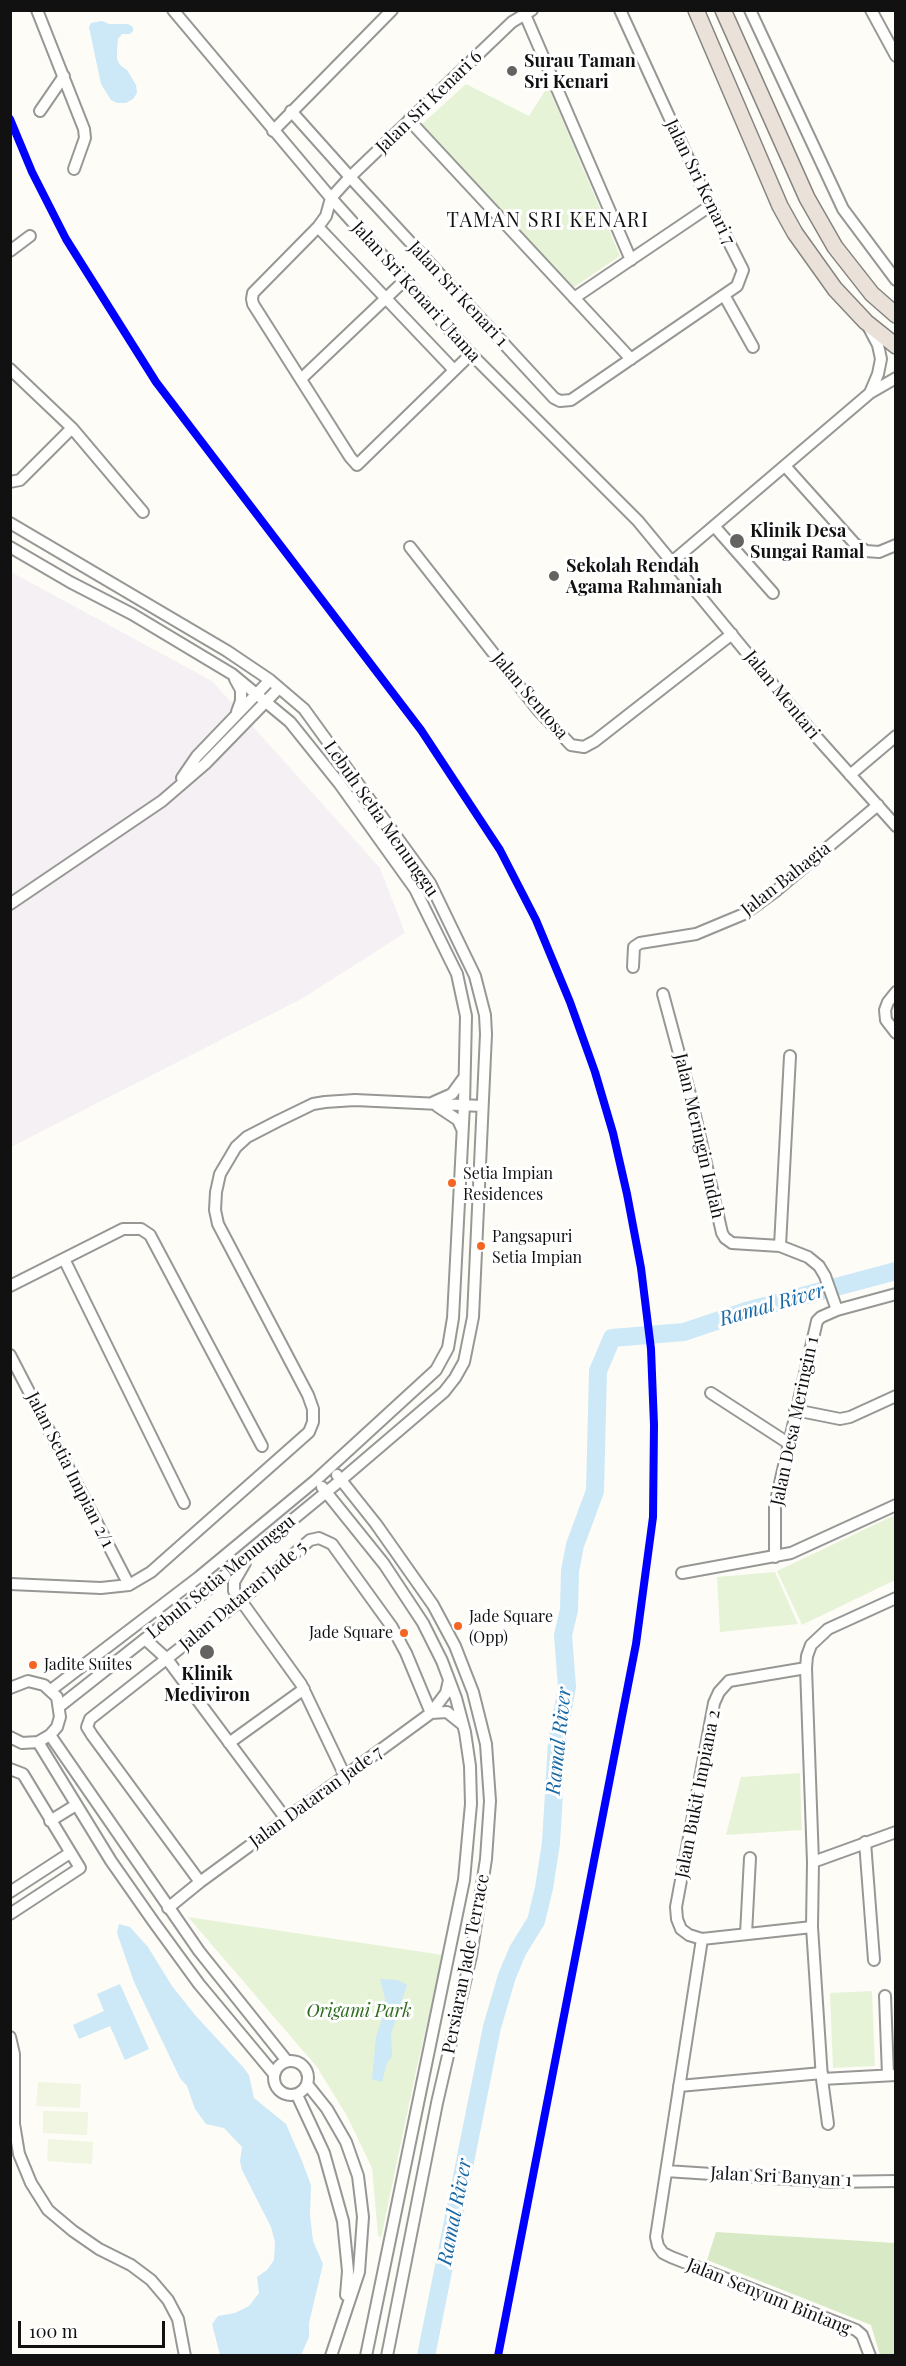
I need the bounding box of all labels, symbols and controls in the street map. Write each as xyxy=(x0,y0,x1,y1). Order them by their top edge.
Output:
street label: Jalan Sri Kenari 6 xyxy=(372,46,486,158)
place label: Surau Taman Sri Kenari xyxy=(524,50,636,92)
marker: Surau Taman Sri Kenari xyxy=(505,64,519,78)
street label: Jalan Sri Kenari 7 xyxy=(660,116,740,248)
district label: TAMAN SRI KENARI xyxy=(446,209,650,233)
street label: Jalan Sri Kenari Utama xyxy=(347,217,485,367)
street label: Jalan Sri Kenari 1 xyxy=(404,237,512,351)
place label: Klinik Desa Sungai Ramal xyxy=(750,520,864,562)
marker: Klinik Desa Sungai Ramal xyxy=(728,532,746,550)
place label: Sekolah Rendah Agama Rahmaniah xyxy=(566,555,722,598)
marker: Sekolah Rendah Agama Rahmaniah xyxy=(547,569,561,583)
street label: Jalan Mentari xyxy=(740,646,824,744)
street label: Jalan Sentosa xyxy=(487,648,573,744)
street label: Lebuh Setia Menunggu xyxy=(319,737,443,901)
street label: Jalan Bahagia xyxy=(737,837,835,921)
street label: Jalan Meringin Indah xyxy=(669,1051,729,1221)
place label: Setia Impian Residences xyxy=(463,1164,553,1202)
marker: Setia Impian Residences xyxy=(446,1177,458,1189)
place label: Pangsapuri Setia Impian xyxy=(492,1227,582,1265)
marker: Pangsapuri Setia Impian xyxy=(475,1240,487,1252)
water label: Ramal River xyxy=(717,1279,827,1331)
street label: Jalan Desa Meringin 1 xyxy=(767,1334,823,1508)
street label: Jalan Setia Impian 2/1 xyxy=(21,1389,119,1551)
street label: Lebuh Setia Menunggu xyxy=(142,1510,300,1644)
street label: Jalan Dataran Jade 5 xyxy=(175,1537,311,1655)
place label: Jade Square (Opp) xyxy=(469,1607,553,1645)
marker: Jade Square (Opp) xyxy=(452,1620,464,1632)
place label: Jade Square xyxy=(309,1623,393,1643)
marker: Jade Square xyxy=(398,1627,410,1639)
marker: Klinik Mediviron xyxy=(198,1643,216,1661)
place label: Jadite Suites xyxy=(44,1655,132,1675)
marker: Jadite Suites xyxy=(27,1659,39,1671)
place label: Klinik Mediviron xyxy=(164,1663,250,1706)
water label: Ramal River xyxy=(541,1686,577,1796)
street label: Jalan Bukit Impiana 2 xyxy=(671,1708,725,1880)
street label: Jalan Dataran Jade 7 xyxy=(245,1742,387,1852)
street label: Persiaran Jade Terrace xyxy=(438,1872,494,2056)
park label: Origami Park xyxy=(306,2000,412,2022)
water label: Ramal River xyxy=(433,2157,477,2267)
street label: Jalan Sri Banyan 1 xyxy=(710,2163,852,2191)
street label: Jalan Senyum Bintang xyxy=(683,2254,855,2340)
scale bar xyxy=(21,2309,168,2347)
text: 100 m xyxy=(29,2319,78,2343)

